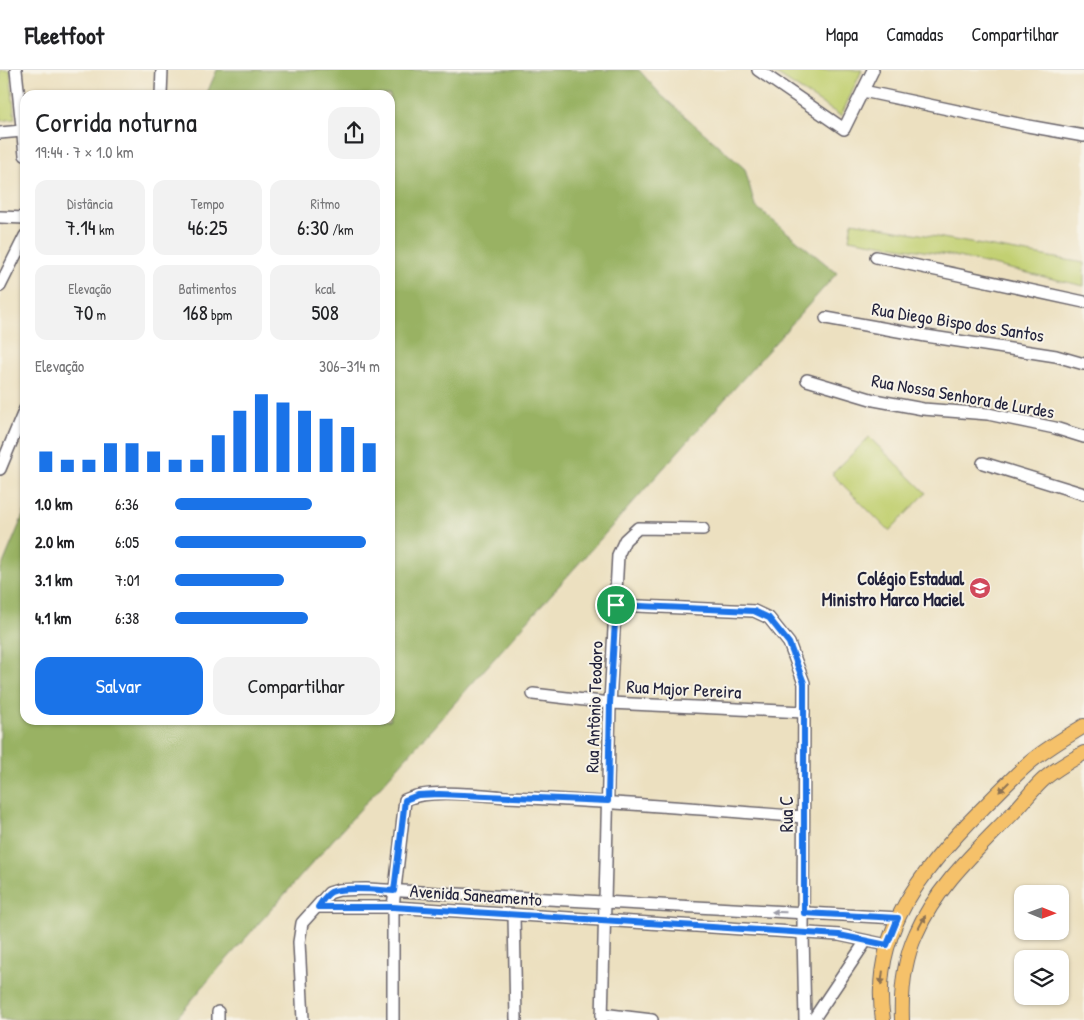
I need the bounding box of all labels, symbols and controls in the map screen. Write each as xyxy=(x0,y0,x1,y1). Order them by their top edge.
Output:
text: Fleetfoot xyxy=(25,19,104,51)
text: Mapa xyxy=(826,22,858,47)
text: Camadas xyxy=(886,22,943,47)
text: Compartilhar xyxy=(971,22,1059,47)
text: Corrida noturna xyxy=(35,103,197,141)
button: share xyxy=(328,107,380,159)
text: 19:44 · 7 × 1.0 km xyxy=(35,141,134,163)
text: Distância xyxy=(67,194,113,213)
text: Tempo xyxy=(191,194,224,213)
text: Ritmo xyxy=(310,194,340,213)
text: 7.14 xyxy=(65,213,96,242)
text: 46:25 xyxy=(188,213,227,242)
text: 6:30 xyxy=(297,213,329,242)
text: km xyxy=(96,220,114,239)
text: /km xyxy=(329,220,353,239)
text: Elevação xyxy=(68,279,111,298)
text: Batimentos xyxy=(179,279,236,298)
text: kcal xyxy=(315,279,335,298)
street label: Rua Diego Bispo dos Santos xyxy=(870,296,1046,348)
text: 70 xyxy=(74,298,93,327)
text: 168 xyxy=(183,298,208,327)
text: 508 xyxy=(311,298,339,327)
text: m xyxy=(93,305,106,324)
text: bpm xyxy=(208,305,232,324)
text: Elevação xyxy=(35,355,84,377)
text: 306–314 m xyxy=(319,355,380,377)
street label: Rua Nossa Senhora de Lurdes xyxy=(870,368,1056,424)
text: 1.0 km xyxy=(35,493,73,515)
text: 6:36 xyxy=(115,493,139,515)
text: 2.0 km xyxy=(35,531,74,553)
text: 6:05 xyxy=(115,531,139,553)
place label: Colégio Estadual Ministro Marco Maciel xyxy=(822,566,965,612)
text: 3.1 km xyxy=(35,569,73,591)
text: 7:01 xyxy=(115,569,140,591)
school or university icon: Colégio Estadual Ministro Marco Maciel xyxy=(968,576,992,600)
pin xyxy=(595,584,637,626)
icon: arrive xyxy=(602,591,630,619)
text: 4.1 km xyxy=(35,607,71,629)
text: 6:38 xyxy=(115,607,139,629)
street label: Rua Antônio Teodoro xyxy=(579,641,609,773)
button: Salvar xyxy=(35,657,203,715)
button: Compartilhar xyxy=(213,657,380,715)
street label: Rua Major Pereira xyxy=(626,674,742,704)
one-way arrow xyxy=(998,781,1010,793)
street label: Rua C xyxy=(774,796,799,832)
street label: Avenida Saneamento xyxy=(409,878,543,912)
north arrow xyxy=(1014,885,1069,940)
map controls xyxy=(1014,885,1069,1005)
one-way arrow xyxy=(771,907,787,915)
one-way arrow xyxy=(918,915,926,929)
button: layers xyxy=(1014,950,1069,1005)
one-way arrow xyxy=(878,971,886,987)

